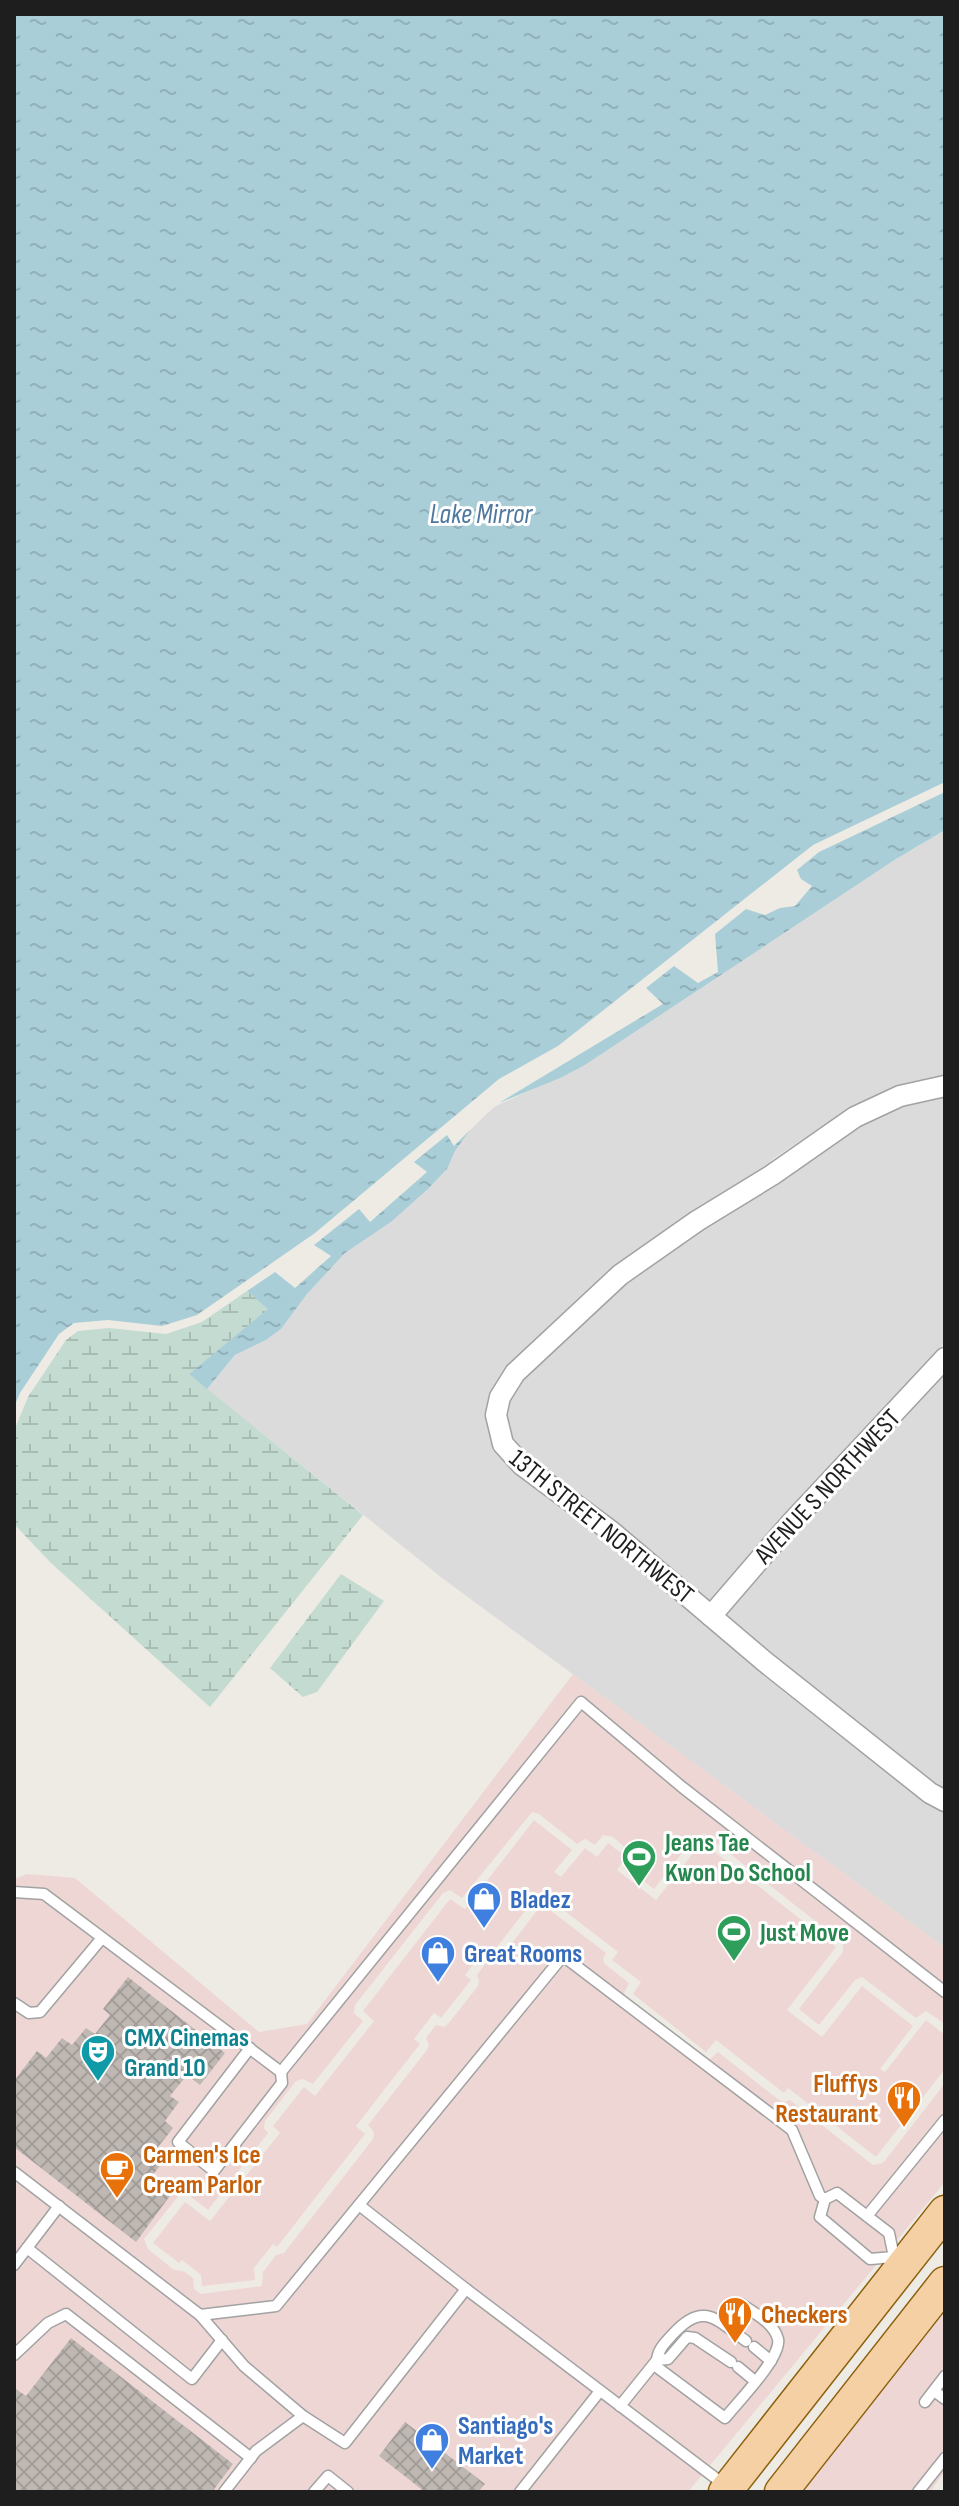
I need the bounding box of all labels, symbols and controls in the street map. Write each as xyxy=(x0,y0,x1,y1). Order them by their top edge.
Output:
water label: Lake Mirror xyxy=(430,498,533,531)
street label: AVENUE S NORTHWEST xyxy=(748,1403,908,1571)
street label: 13TH STREET NORTHWEST xyxy=(503,1443,699,1611)
place label: Jeans Tae Kwon Do School xyxy=(664,1828,811,1889)
sports icon: Jeans Tae Kwon Do School xyxy=(620,1838,658,1888)
shop icon: Bladez xyxy=(465,1880,503,1930)
place label: Bladez xyxy=(510,1885,571,1916)
sports icon: Just Move xyxy=(715,1913,753,1963)
place label: Just Move xyxy=(759,1918,849,1949)
shop icon: Great Rooms xyxy=(419,1934,457,1984)
place label: Great Rooms xyxy=(464,1939,582,1970)
place label: CMX Cinemas Grand 10 xyxy=(124,2023,249,2084)
theatre icon: CMX Cinemas Grand 10 xyxy=(79,2033,117,2083)
place label: Fluffys Restaurant xyxy=(775,2069,878,2130)
restaurant icon: Fluffys Restaurant xyxy=(885,2079,923,2129)
place label: Carmen's Ice Cream Parlor xyxy=(143,2140,262,2201)
cafe icon: Carmen's Ice Cream Parlor xyxy=(98,2150,136,2200)
restaurant icon: Checkers xyxy=(716,2295,754,2345)
place label: Checkers xyxy=(761,2300,847,2331)
place label: Santiago's Market xyxy=(458,2411,553,2472)
shop icon: Santiago's Market xyxy=(413,2421,451,2471)

